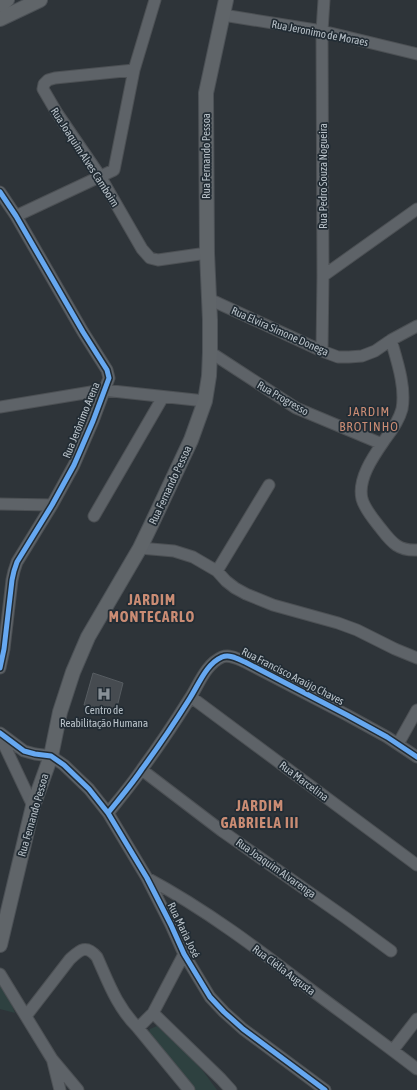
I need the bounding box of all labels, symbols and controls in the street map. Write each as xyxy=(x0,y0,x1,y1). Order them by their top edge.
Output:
street label: Rua Jeronimo de Moraes xyxy=(271,18,369,48)
street label: Rua Joaquim Alves Camboim xyxy=(49,105,122,209)
street label: Rua Fernando Pessoa xyxy=(200,113,212,199)
street label: Rua Pedro Souza Nogueira xyxy=(317,123,329,229)
street label: Rua Elvira Simone Donega xyxy=(230,304,330,358)
street label: Rua Progresso xyxy=(255,379,311,417)
street label: Rua Jerônimo Arena xyxy=(60,380,102,460)
district label: JARDIM BROTINHO xyxy=(339,404,399,434)
street label: Rua Fernando Pessoa xyxy=(146,444,194,526)
district label: JARDIM MONTECARLO xyxy=(109,591,195,625)
street label: Rua Francisco Araújo Chaves xyxy=(240,645,346,707)
hospital icon: Centro de Reabilitação Humana xyxy=(96,686,112,702)
place label: Centro de Reabilitação Humana xyxy=(60,704,148,729)
street label: Rua Marcelina xyxy=(277,759,331,803)
street label: Rua Fernando Pessoa xyxy=(15,772,51,858)
district label: JARDIM GABRIELA III xyxy=(221,797,299,831)
street label: Rua Joaquim Alvarenga xyxy=(234,836,318,900)
street label: Rua Maria José xyxy=(165,900,203,960)
street label: Rua Clélia Augusta xyxy=(250,943,318,997)

